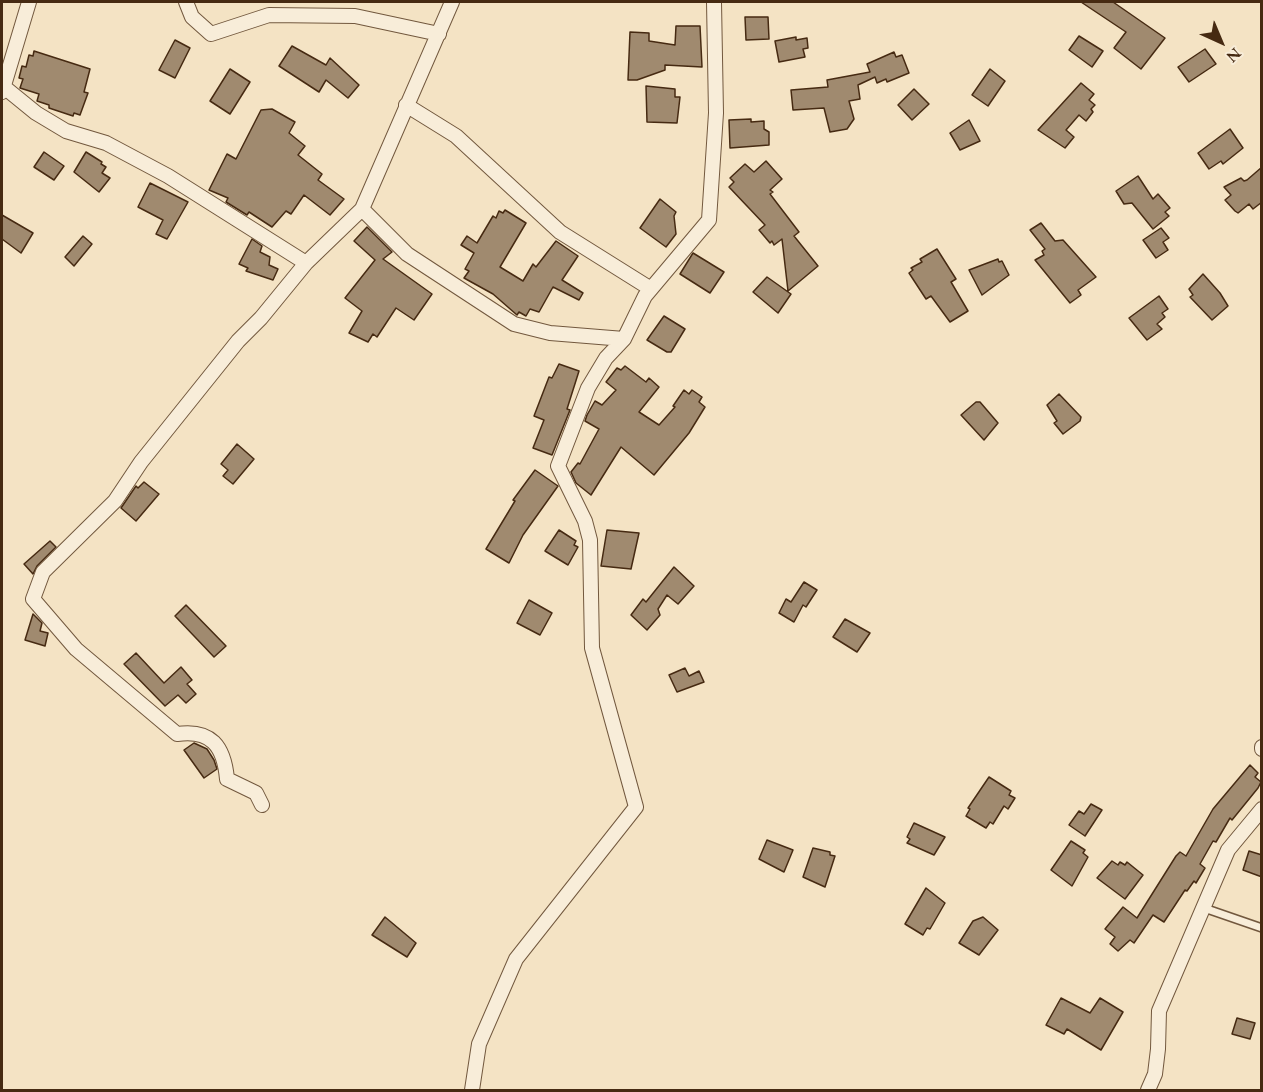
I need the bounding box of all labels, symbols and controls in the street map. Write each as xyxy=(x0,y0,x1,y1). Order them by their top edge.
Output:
north arrow xyxy=(1191,12,1251,72)
text: N xyxy=(1222,43,1246,67)

